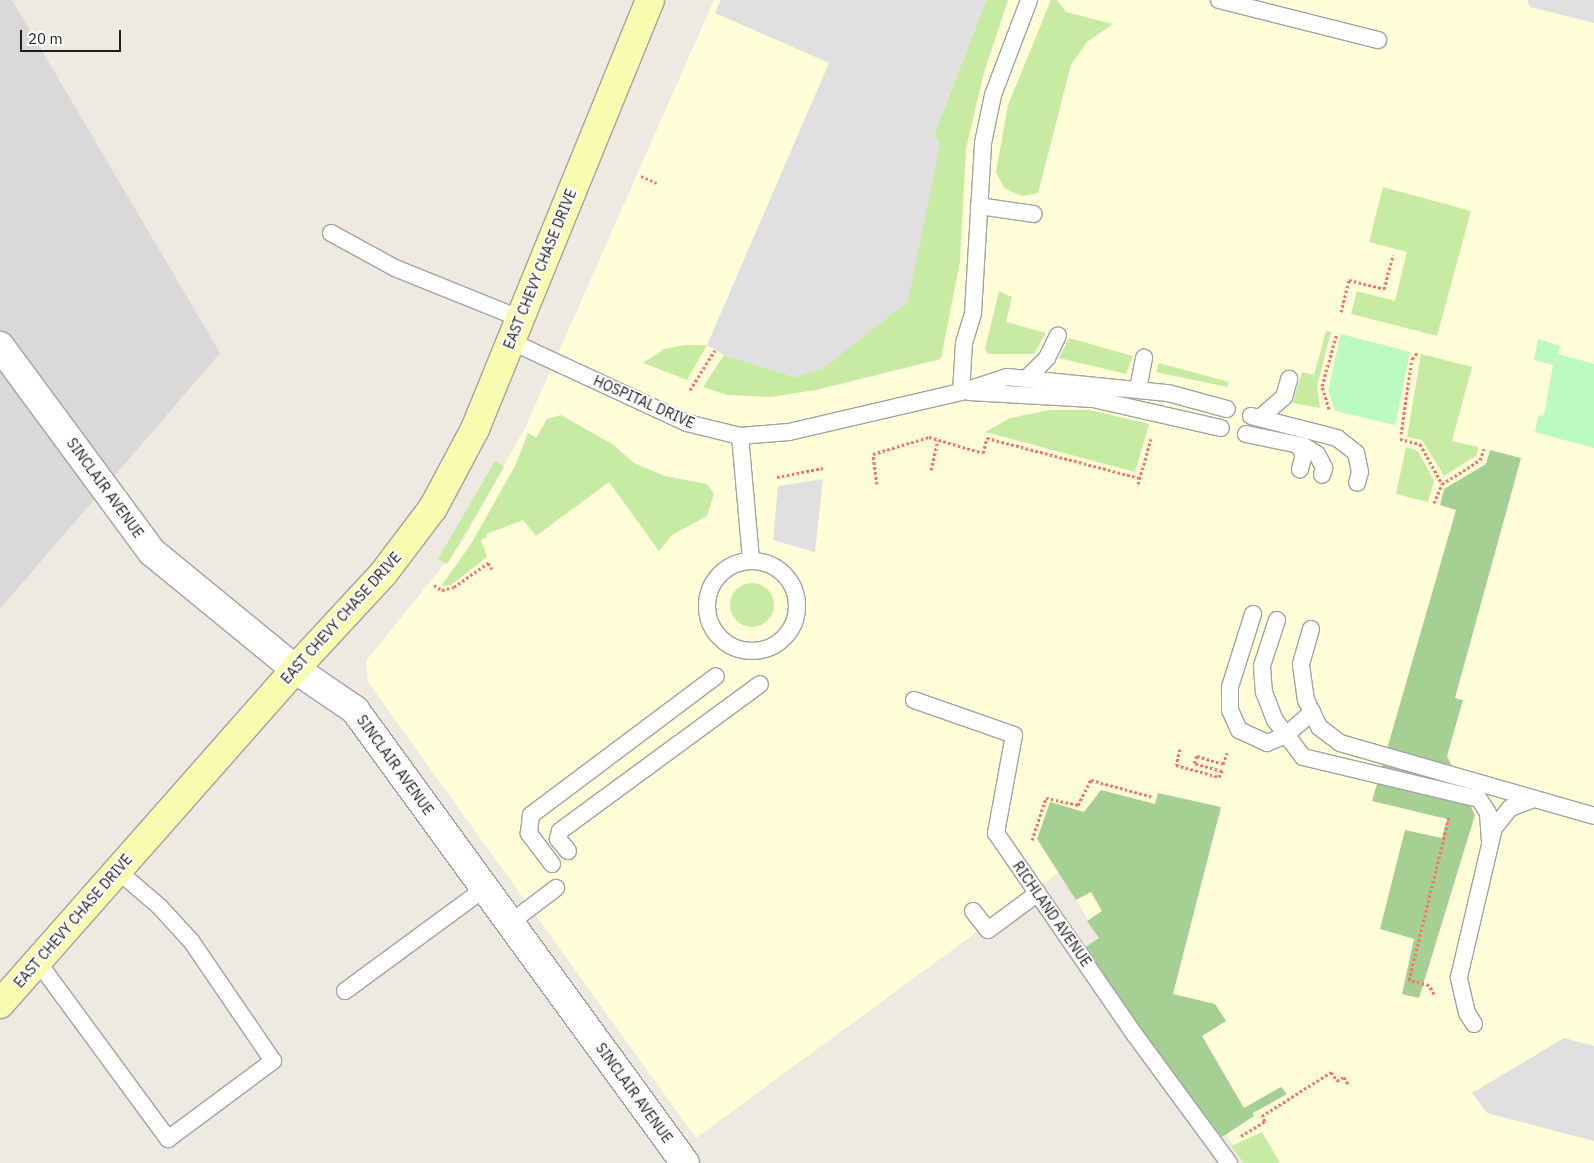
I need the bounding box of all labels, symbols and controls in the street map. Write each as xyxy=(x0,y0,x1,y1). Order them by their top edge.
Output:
scale bar xyxy=(22,20,124,52)
text: 20 m xyxy=(28,29,63,48)
street label: EAST CHEVY CHASE DRIVE xyxy=(500,187,580,351)
street label: HOSPITAL DRIVE xyxy=(591,372,697,432)
street label: SINCLAIR AVENUE xyxy=(63,435,147,541)
street label: EAST CHEVY CHASE DRIVE xyxy=(278,549,404,687)
street label: SINCLAIR AVENUE xyxy=(353,712,437,818)
street label: EAST CHEVY CHASE DRIVE xyxy=(11,851,135,991)
street label: RICHLAND AVENUE xyxy=(1009,858,1095,970)
street label: SINCLAIR AVENUE xyxy=(592,1040,676,1146)

